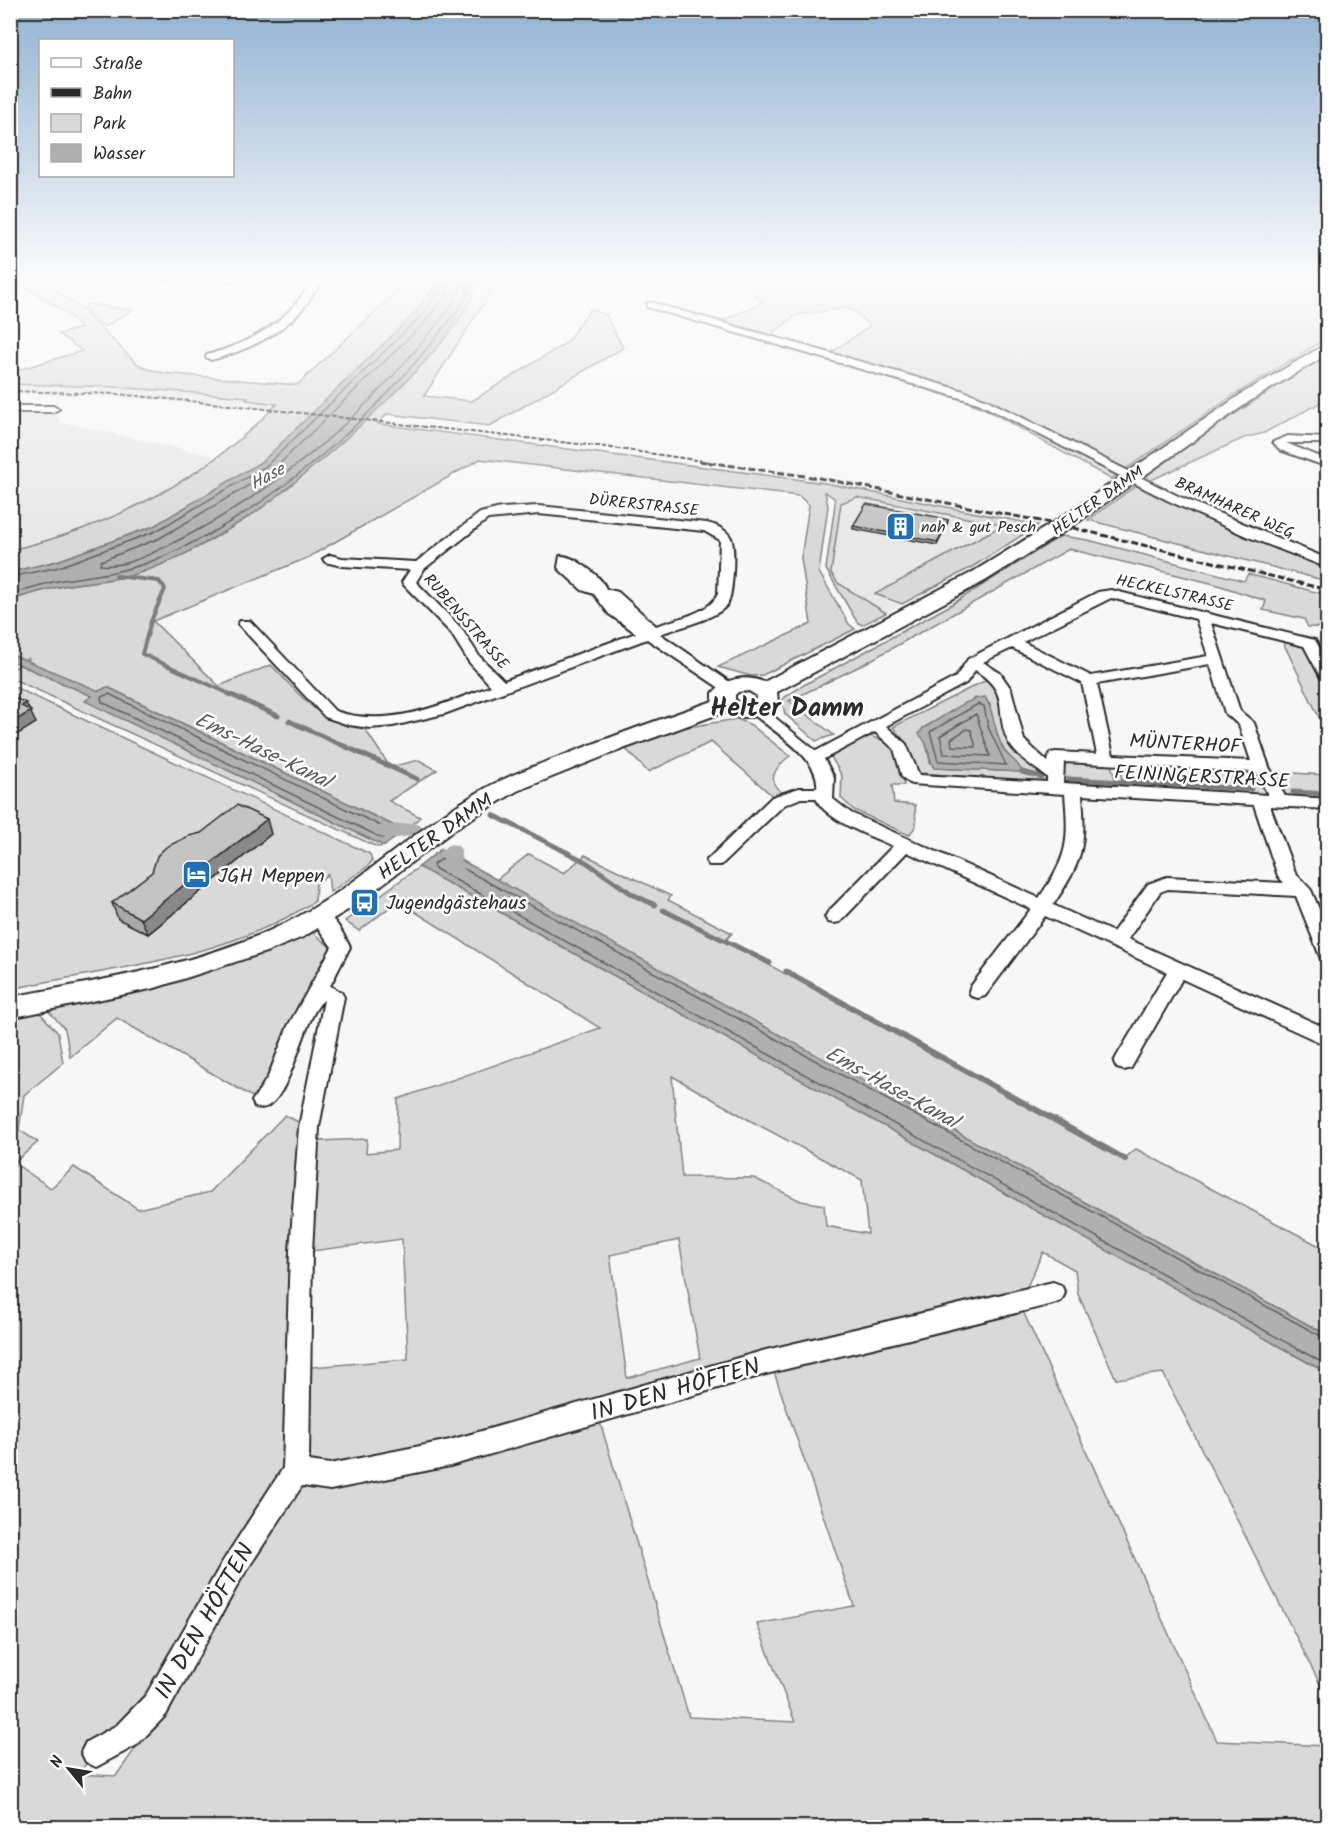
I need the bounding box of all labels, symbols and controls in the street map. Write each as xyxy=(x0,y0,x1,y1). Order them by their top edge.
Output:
legend xyxy=(39,39,234,177)
text: Straße xyxy=(93,50,143,79)
text: Bahn xyxy=(93,80,132,109)
text: Park xyxy=(93,110,126,139)
text: Wasser xyxy=(93,140,146,169)
water label: Hase xyxy=(245,455,292,499)
street label: HELTER DAMM xyxy=(1047,460,1149,542)
street label: BRAMHARER WEG xyxy=(1171,471,1298,546)
street label: DÜRERSTRASSE xyxy=(588,487,701,524)
building icon: nah & gut Pesch xyxy=(884,510,916,542)
place label: nah & gut Pesch xyxy=(921,515,1036,540)
street label: RUBENSSTRASSE xyxy=(417,568,515,676)
street label: HECKELSTRASSE xyxy=(1114,568,1236,619)
district label: Helter Damm xyxy=(710,688,864,730)
water label: Ems-Hase-Kanal xyxy=(189,704,340,800)
street label: MÜNTERHOF xyxy=(1128,726,1243,764)
street label: FEININGERSTRASSE xyxy=(1114,757,1292,799)
street label: HELTER DAMM xyxy=(372,786,501,889)
hotel icon: JGH Meppen xyxy=(181,859,213,891)
place label: JGH Meppen xyxy=(218,861,325,893)
bus stop icon: Jugendgästehaus xyxy=(349,886,381,918)
place label: Jugendgästehaus xyxy=(386,888,527,920)
water label: Ems-Hase-Kanal xyxy=(819,1038,967,1140)
street label: IN DEN HÖFTEN xyxy=(586,1348,765,1433)
street label: IN DEN HÖFTEN xyxy=(145,1536,266,1707)
north arrow xyxy=(39,1739,99,1799)
text: N xyxy=(44,1752,71,1773)

